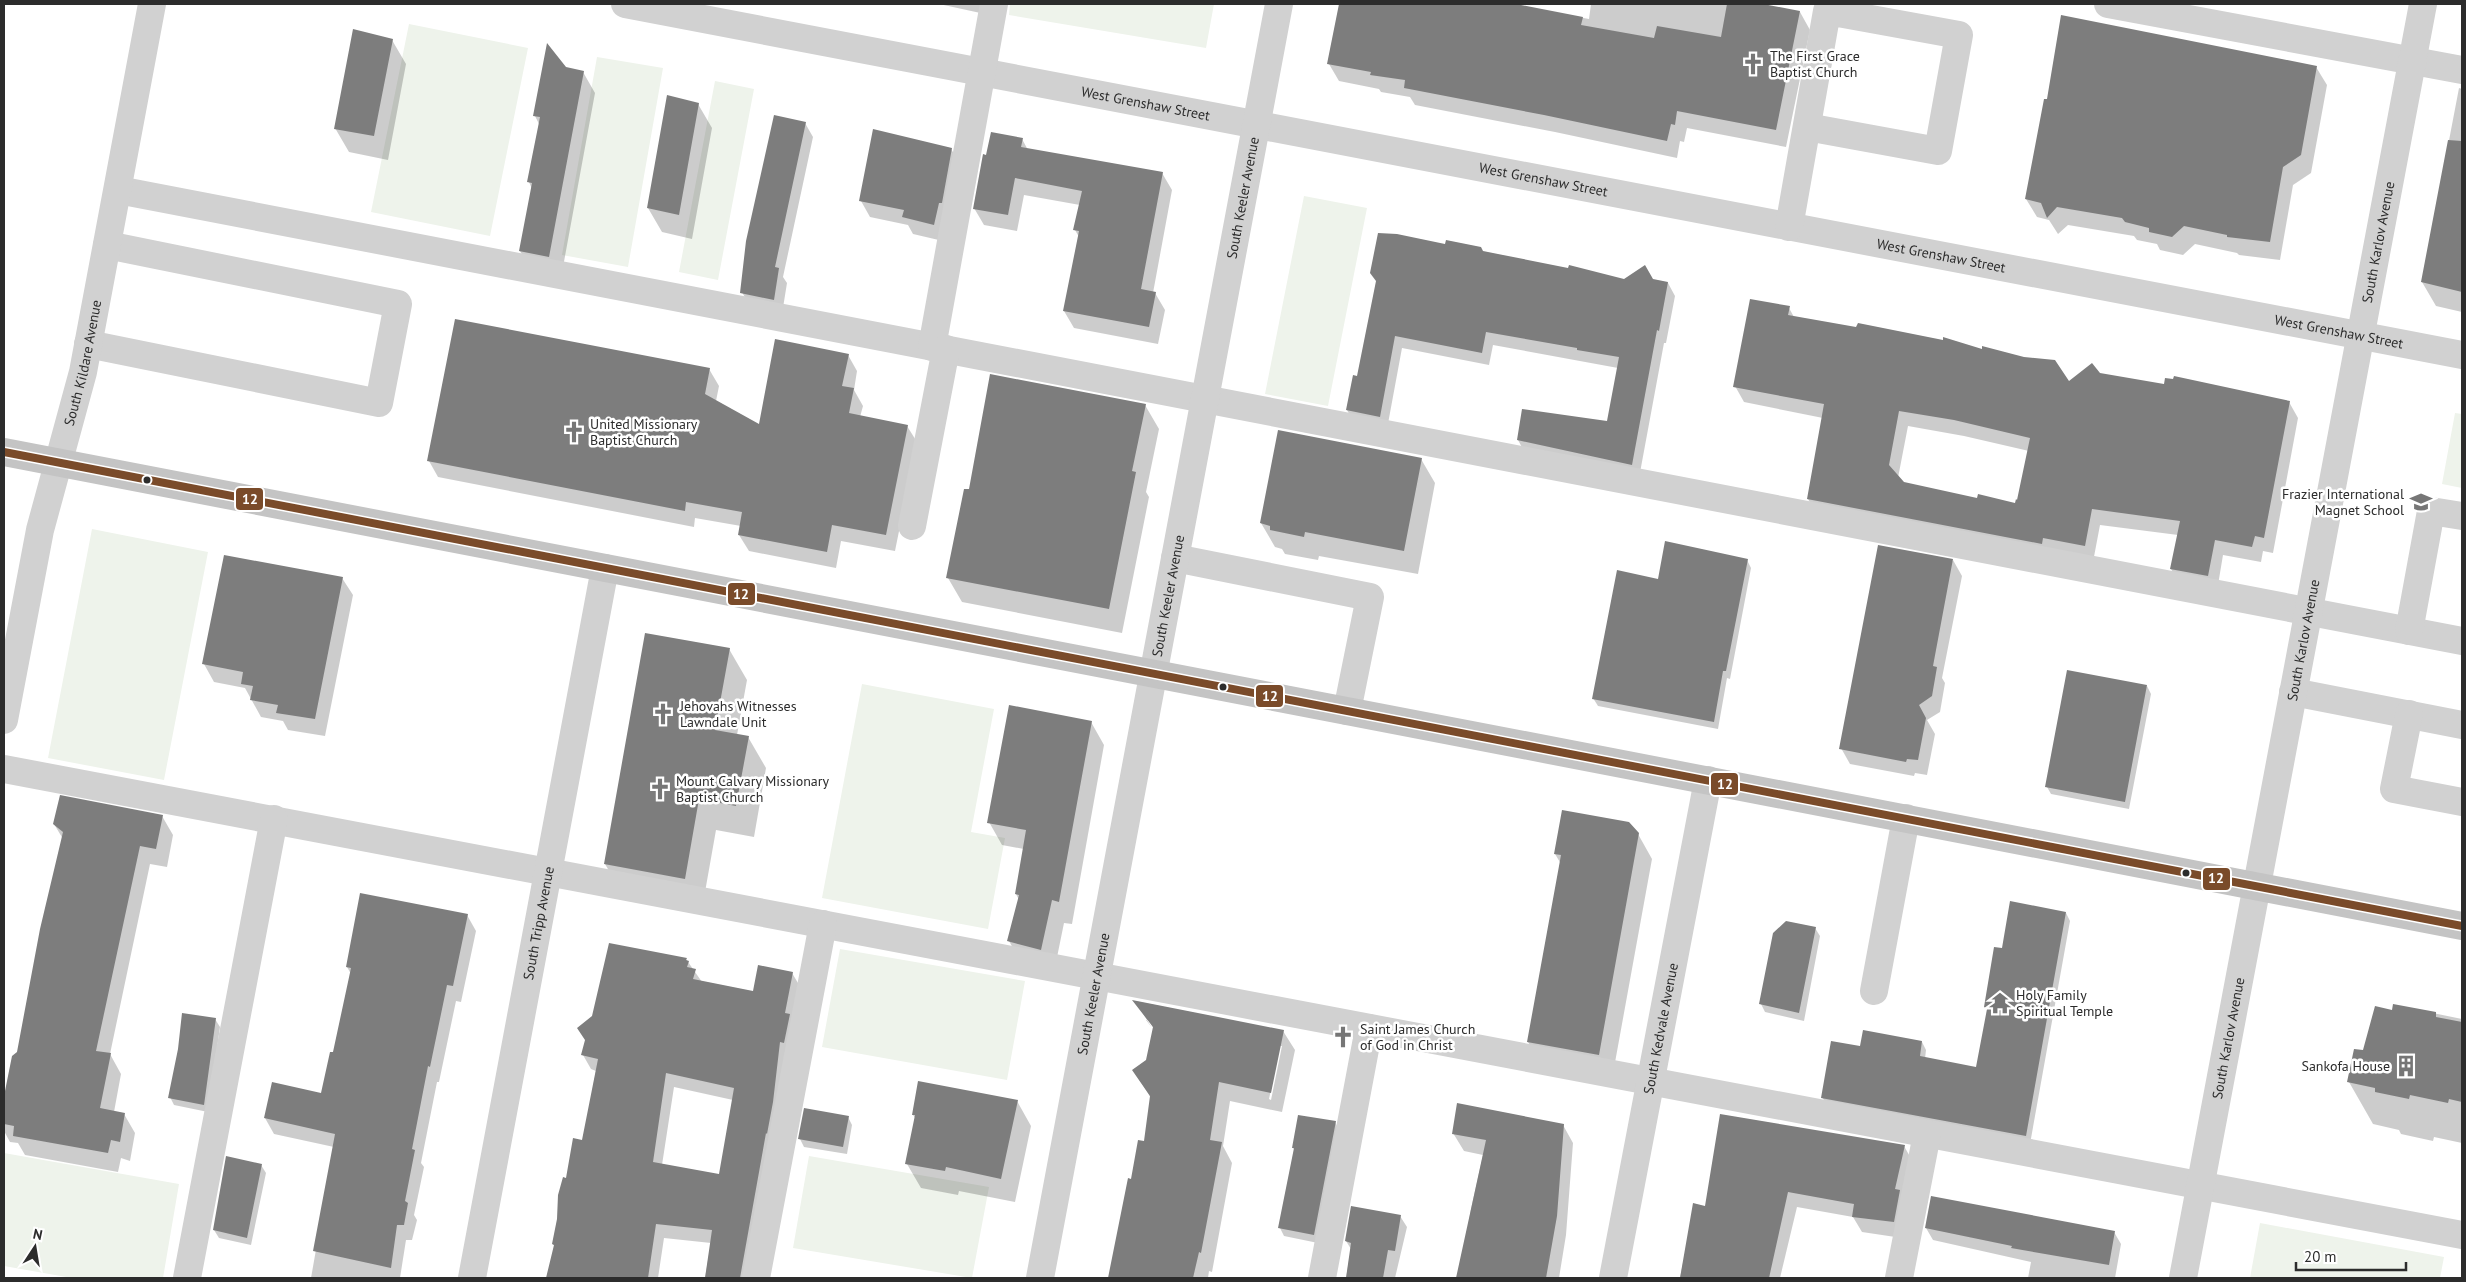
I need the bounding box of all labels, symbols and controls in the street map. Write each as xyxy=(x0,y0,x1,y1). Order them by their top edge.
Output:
place label: The First Grace Baptist Church xyxy=(1770,47,1860,81)
church icon: The First Grace Baptist Church xyxy=(1740,51,1766,77)
street label: West Grenshaw Street xyxy=(1080,82,1212,125)
street label: South Keeler Avenue xyxy=(1222,135,1263,260)
street label: West Grenshaw Street xyxy=(1477,158,1610,201)
street label: South Karlov Avenue xyxy=(2358,180,2398,304)
street label: West Grenshaw Street xyxy=(1875,234,2007,277)
street label: South Kildare Avenue xyxy=(60,298,105,428)
street label: West Grenshaw Street xyxy=(2273,310,2405,353)
place label: United Missionary Baptist Church xyxy=(590,415,698,449)
church icon: United Missionary Baptist Church xyxy=(561,419,587,445)
unlabelled marker xyxy=(142,475,152,485)
place label: Frazier International Magnet School xyxy=(2282,485,2404,519)
line badge: 12 xyxy=(235,487,264,511)
school or university icon: Frazier International Magnet School xyxy=(2408,489,2434,515)
text: 12 xyxy=(242,490,258,508)
street label: South Keeler Avenue xyxy=(1148,533,1188,658)
street label: South Karlov Avenue xyxy=(2283,578,2323,702)
line badge: 12 xyxy=(727,582,756,606)
text: 12 xyxy=(733,585,749,603)
unlabelled marker xyxy=(1218,682,1228,692)
line badge: 12 xyxy=(1255,684,1284,708)
text: 12 xyxy=(1262,687,1278,705)
place label: Jehovahs Witnesses Lawndale Unit xyxy=(679,697,797,731)
church icon: Jehovahs Witnesses Lawndale Unit xyxy=(650,701,676,727)
place label: Mount Calvary Missionary Baptist Church xyxy=(676,772,829,806)
line badge: 12 xyxy=(1710,772,1739,796)
text: 12 xyxy=(1717,775,1733,793)
church icon: Mount Calvary Missionary Baptist Church xyxy=(647,776,673,802)
street label: South Tripp Avenue xyxy=(519,865,558,981)
line badge: 12 xyxy=(2202,867,2231,891)
unlabelled marker xyxy=(2181,868,2191,878)
text: 12 xyxy=(2208,869,2224,887)
street label: South Keeler Avenue xyxy=(1073,932,1114,1056)
street label: South Kedvale Avenue xyxy=(1639,961,1682,1096)
street label: South Karlov Avenue xyxy=(2208,976,2248,1100)
place label: Holy Family Spiritual Temple xyxy=(2016,986,2113,1020)
temple icon: Holy Family Spiritual Temple xyxy=(1987,990,2013,1016)
place label: Saint James Church of God in Christ xyxy=(1360,1020,1475,1054)
church icon: Saint James Church of God in Christ xyxy=(1330,1024,1356,1050)
building icon: Sankofa House xyxy=(2393,1053,2419,1079)
place label: Sankofa House xyxy=(2301,1057,2390,1075)
north arrow xyxy=(10,1222,60,1272)
text: N xyxy=(31,1225,44,1244)
scale bar xyxy=(2296,1240,2406,1272)
text: 20 m xyxy=(2304,1247,2337,1266)

